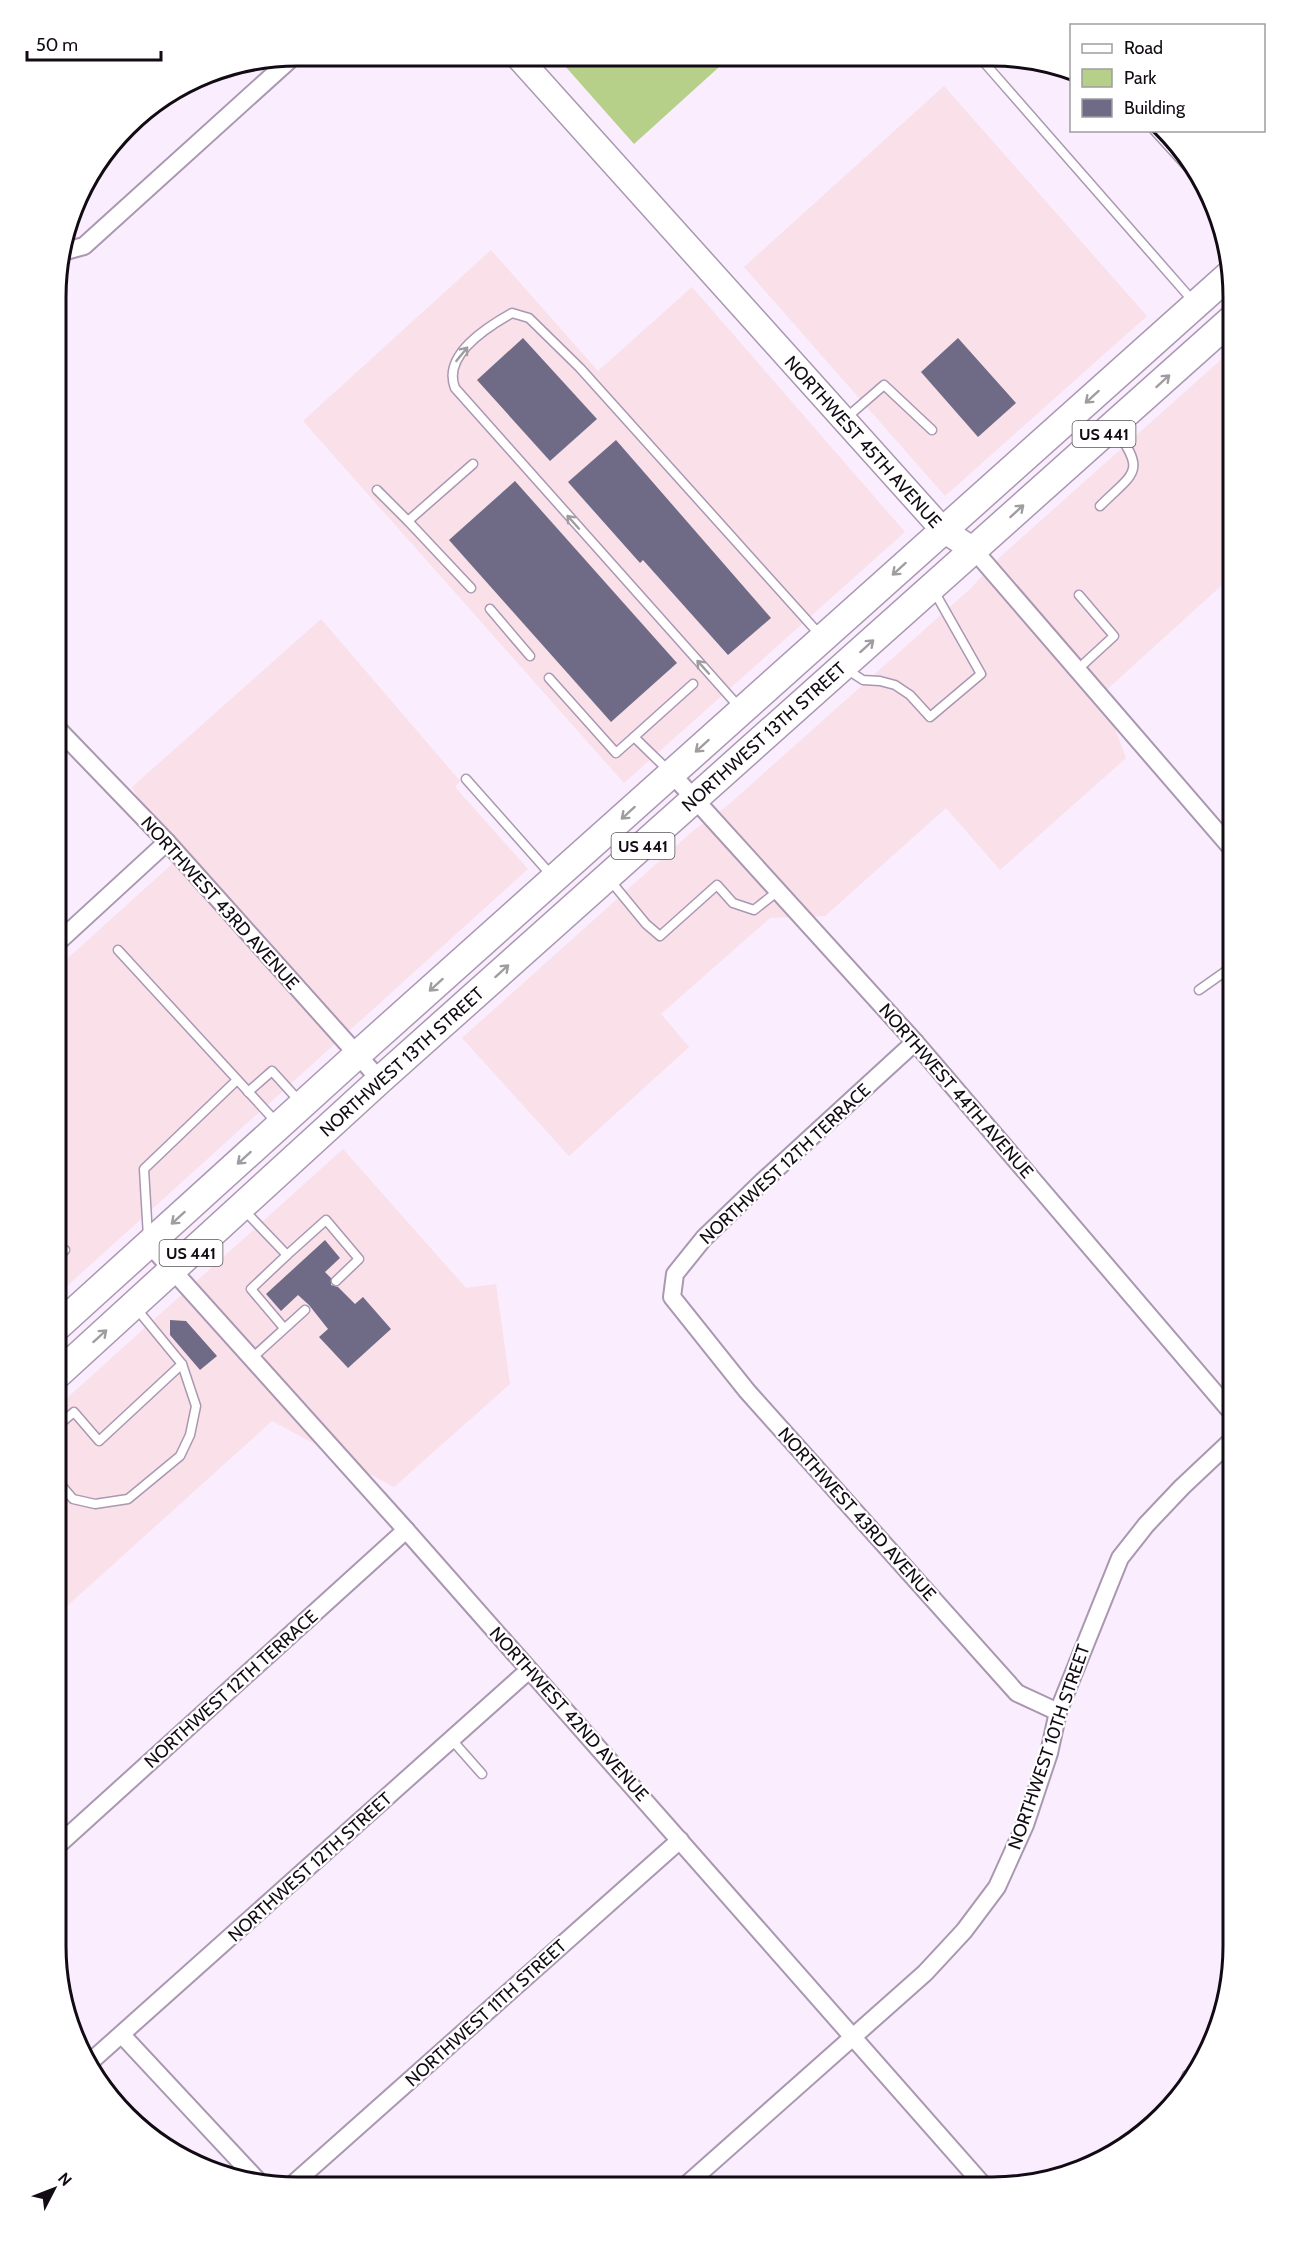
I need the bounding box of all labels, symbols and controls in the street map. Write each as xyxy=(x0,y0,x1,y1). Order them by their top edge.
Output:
scale bar xyxy=(27,24,160,62)
legend xyxy=(1070,24,1265,132)
text: 50 m xyxy=(36,34,78,56)
text: Road xyxy=(1124,37,1163,59)
text: Park xyxy=(1124,67,1157,89)
text: Building xyxy=(1124,97,1186,119)
one-way arrow xyxy=(455,346,468,362)
street label: NORTHWEST 45TH AVENUE xyxy=(780,351,946,533)
one-way arrow xyxy=(1155,374,1170,388)
one-way arrow xyxy=(1085,390,1100,404)
road number: US 441 xyxy=(1072,421,1136,447)
one-way arrow xyxy=(1009,504,1024,518)
one-way arrow xyxy=(566,514,580,529)
one-way arrow xyxy=(892,562,907,576)
one-way arrow xyxy=(859,639,874,653)
street label: NORTHWEST 13TH STREET xyxy=(677,657,851,816)
one-way arrow xyxy=(696,659,710,674)
one-way arrow xyxy=(695,739,710,753)
one-way arrow xyxy=(621,806,636,820)
street label: NORTHWEST 43RD AVENUE xyxy=(136,812,304,994)
road number: US 441 xyxy=(612,833,674,859)
one-way arrow xyxy=(494,964,509,978)
one-way arrow xyxy=(428,978,443,992)
street label: NORTHWEST 13TH STREET xyxy=(315,982,489,1141)
street label: NORTHWEST 44TH AVENUE xyxy=(874,999,1038,1183)
street label: NORTHWEST 12TH TERRACE xyxy=(695,1079,875,1249)
one-way arrow xyxy=(237,1151,252,1165)
one-way arrow xyxy=(171,1211,186,1225)
road number: US 441 xyxy=(160,1240,222,1266)
one-way arrow xyxy=(92,1329,107,1343)
street label: NORTHWEST 43RD AVENUE xyxy=(773,1423,941,1605)
street label: NORTHWEST 12TH TERRACE xyxy=(140,1605,322,1773)
street label: NORTHWEST 42ND AVENUE xyxy=(485,1622,653,1806)
street label: NORTHWEST 10TH STREET xyxy=(1004,1641,1095,1852)
street label: NORTHWEST 12TH STREET xyxy=(224,1787,397,1946)
street label: NORTHWEST 11TH STREET xyxy=(401,1935,571,2091)
north arrow xyxy=(24,2159,84,2219)
text: N xyxy=(54,2169,76,2190)

